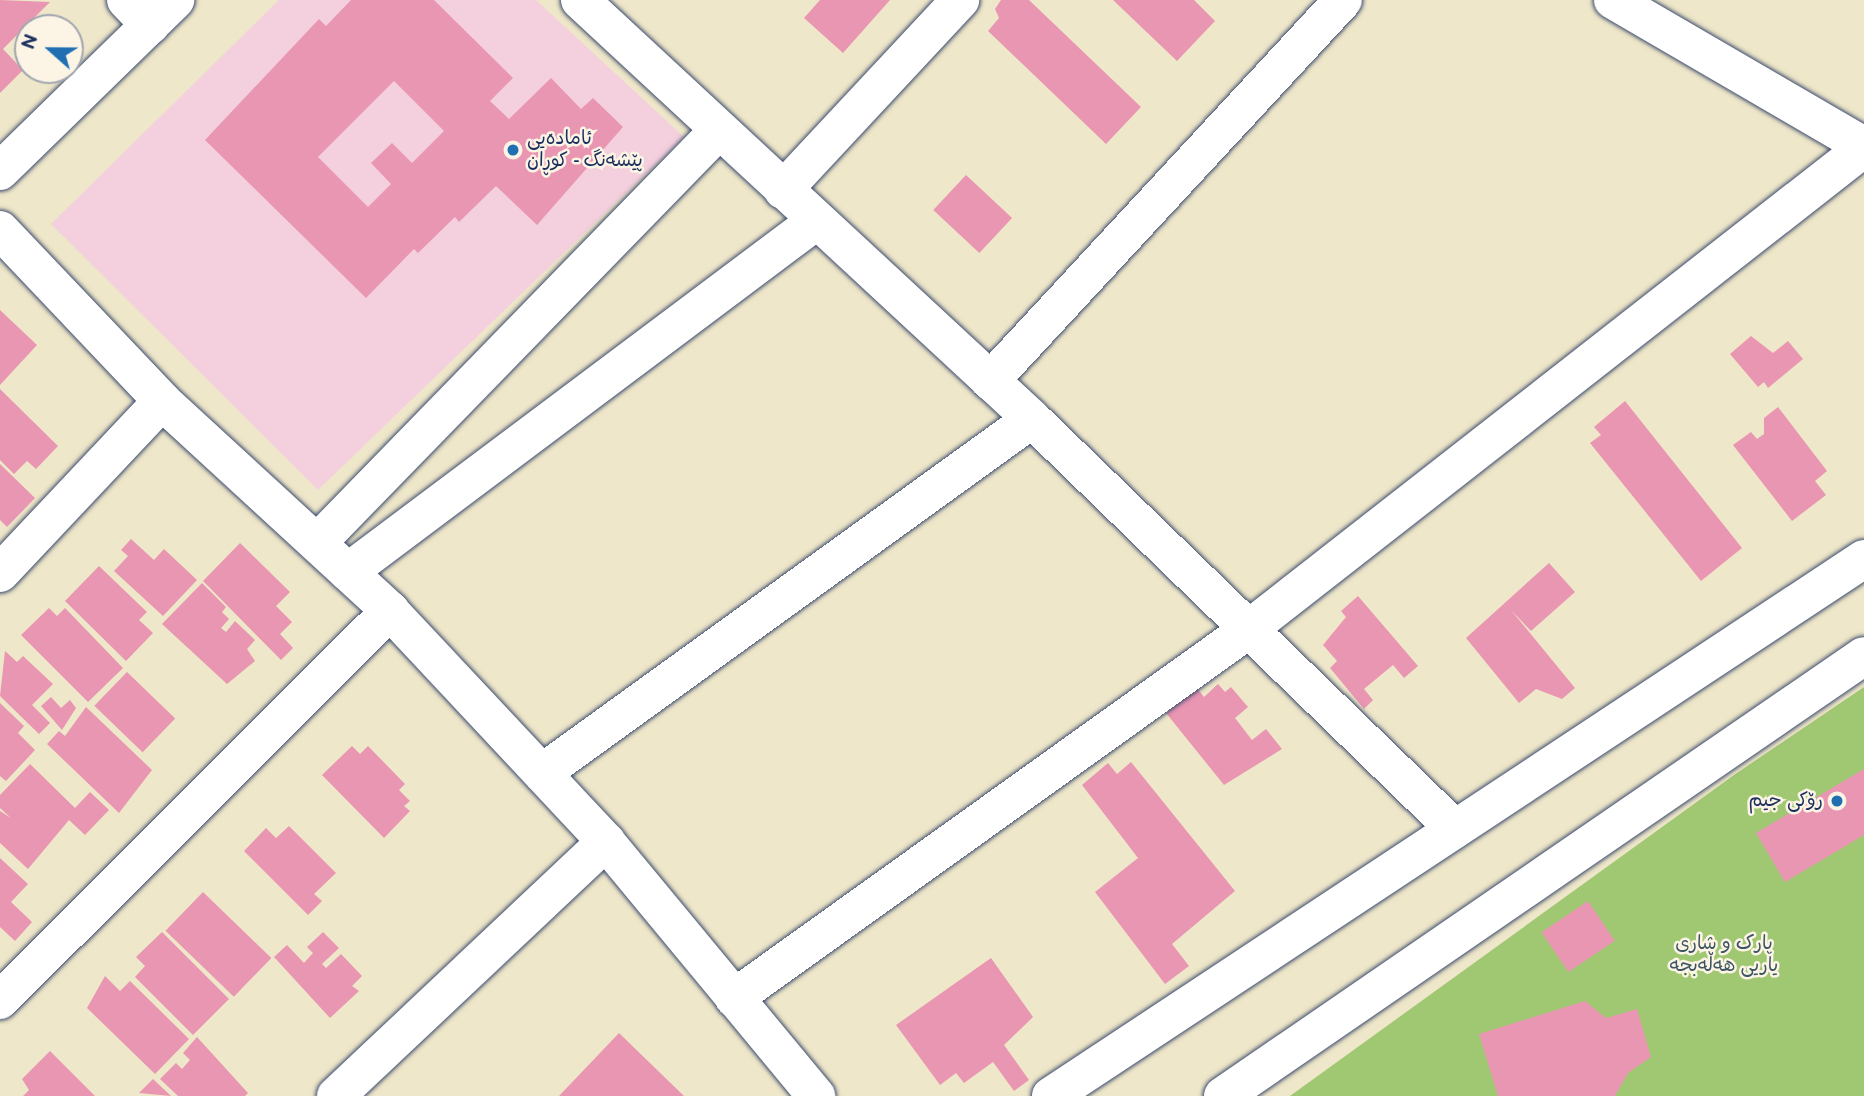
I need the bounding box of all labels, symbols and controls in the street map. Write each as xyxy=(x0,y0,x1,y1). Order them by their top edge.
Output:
north arrow xyxy=(14,14,84,84)
text: N xyxy=(18,31,44,53)
place label: ئامادەیی پێشەنگ - کوڕان xyxy=(527,128,644,172)
marker: ئامادەیی پێشەنگ - کوڕان xyxy=(505,142,521,158)
place label: رۆکی جیم xyxy=(1749,790,1823,812)
marker: رۆکی جیم xyxy=(1829,793,1845,809)
park label: پارک و شاری یاریی ھەڵەبجە xyxy=(1670,933,1778,977)

